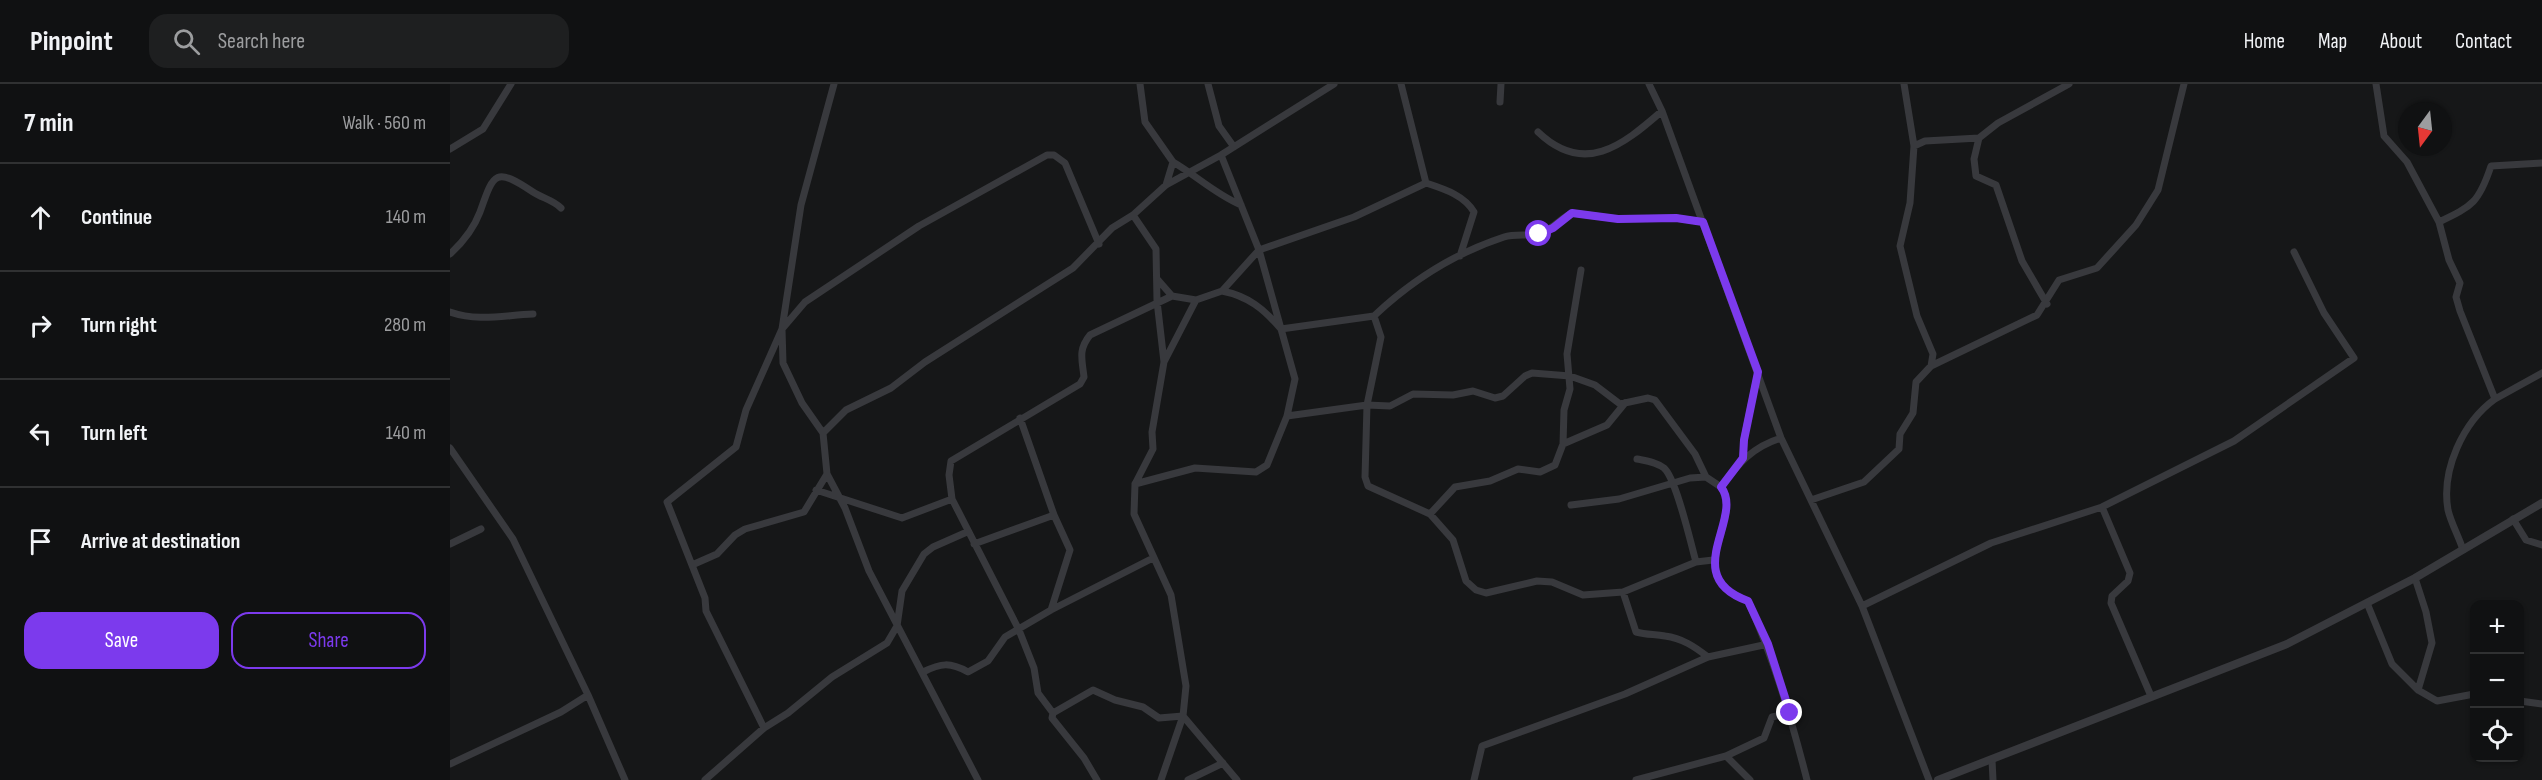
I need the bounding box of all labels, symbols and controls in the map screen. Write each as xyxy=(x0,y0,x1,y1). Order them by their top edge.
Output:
search box xyxy=(149,14,569,68)
text: Pinpoint xyxy=(30,25,113,58)
icon: search xyxy=(170,25,203,58)
text: Search here xyxy=(218,28,305,55)
text: Home xyxy=(2244,29,2285,54)
text: Map xyxy=(2318,29,2347,54)
text: About xyxy=(2380,29,2422,54)
text: Contact xyxy=(2455,29,2512,54)
north arrow xyxy=(2398,102,2452,156)
text: 7 min xyxy=(24,108,73,139)
text: Walk · 560 m xyxy=(342,111,426,135)
icon: ahead xyxy=(24,201,57,234)
text: Continue xyxy=(81,204,152,231)
text: 140 m xyxy=(386,205,426,229)
route start xyxy=(1525,220,1551,246)
icon: right xyxy=(24,309,57,342)
text: Turn right xyxy=(81,312,157,339)
text: 280 m xyxy=(384,313,426,337)
icon: left xyxy=(24,417,57,450)
text: Turn left xyxy=(81,420,147,447)
text: 140 m xyxy=(386,421,426,445)
icon: arrive xyxy=(24,525,57,558)
text: Arrive at destination xyxy=(81,528,240,555)
map controls xyxy=(2470,600,2524,762)
button: + xyxy=(2470,600,2524,654)
button: Save xyxy=(24,612,219,669)
button: Share xyxy=(231,612,426,669)
button: − xyxy=(2470,654,2524,708)
route end xyxy=(1776,699,1802,725)
button: locate xyxy=(2470,708,2524,762)

